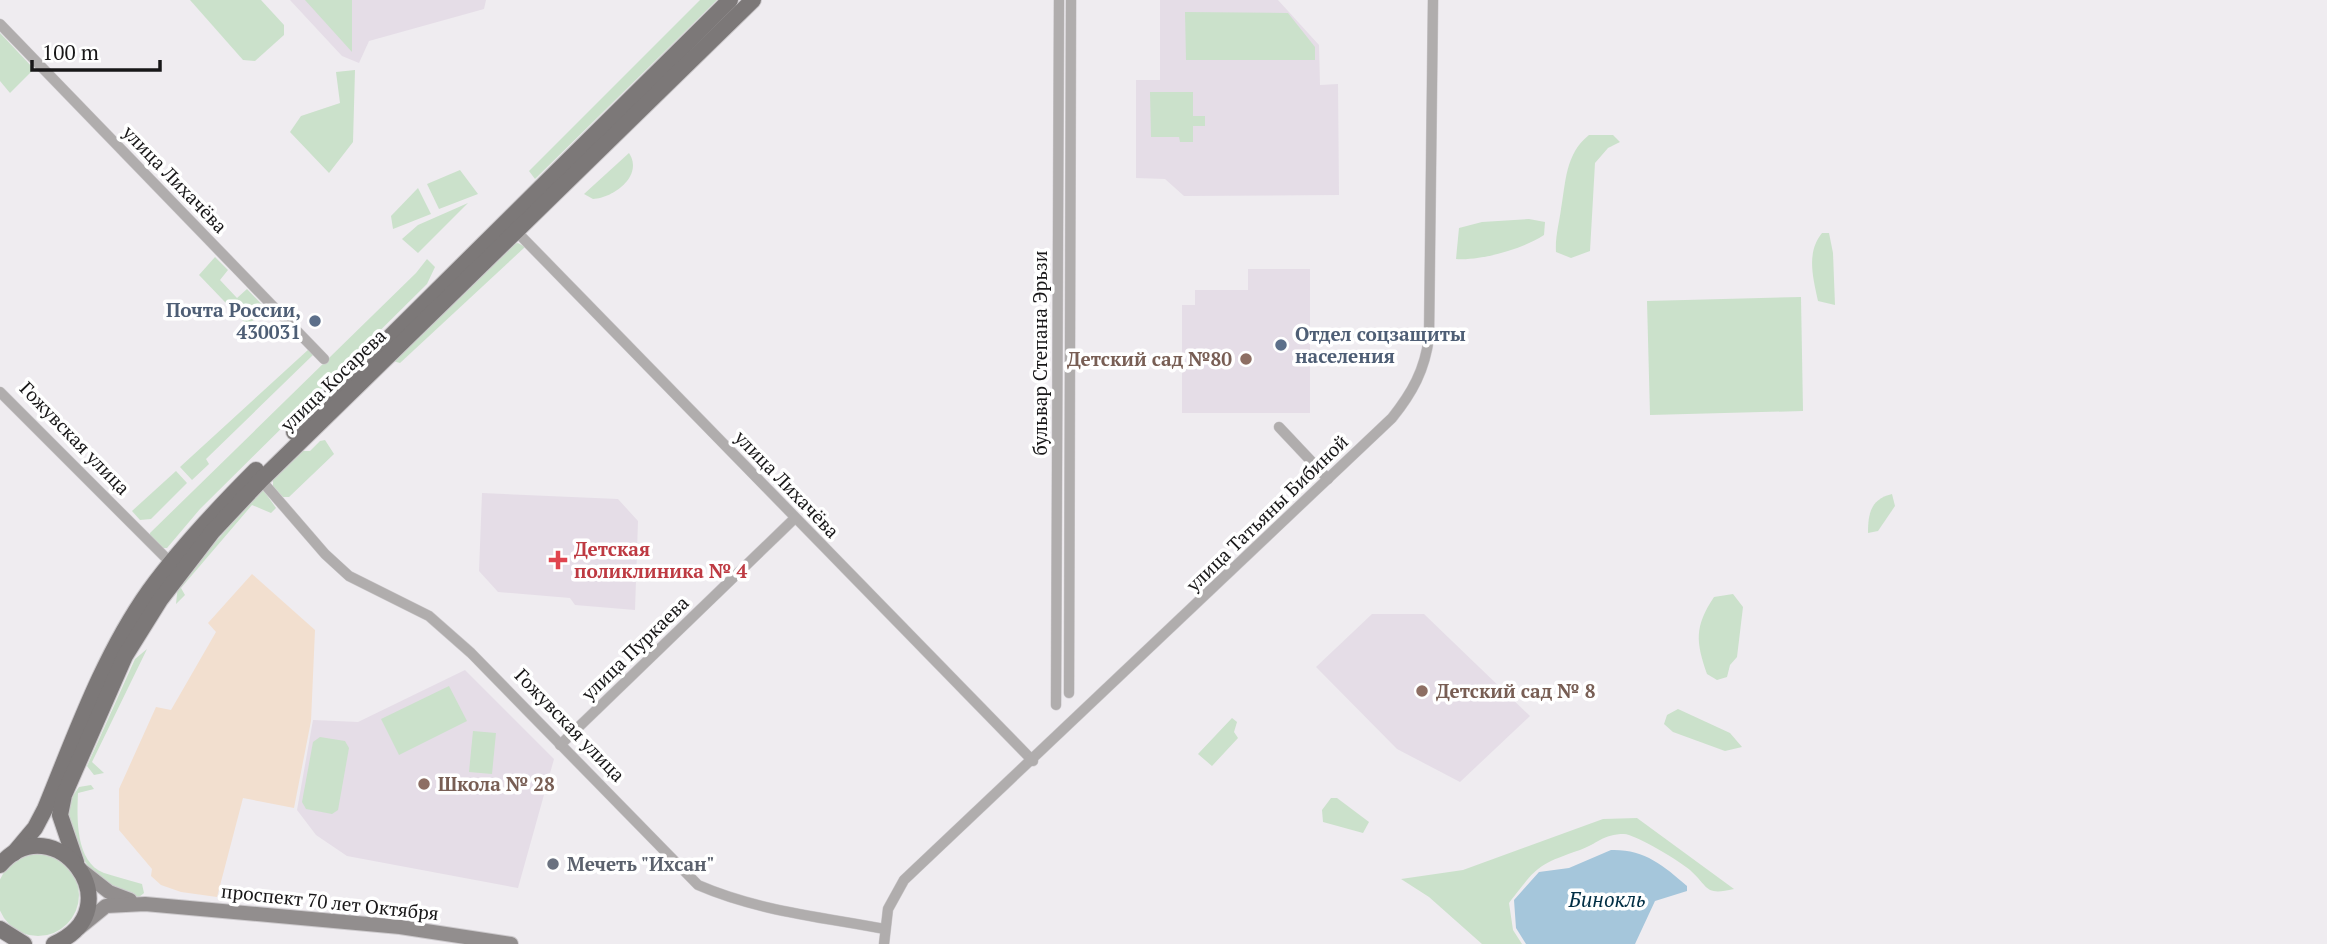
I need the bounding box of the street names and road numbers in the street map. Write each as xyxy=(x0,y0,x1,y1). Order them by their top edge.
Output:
street label: улица Лихачёва xyxy=(117,119,233,238)
street label: бульвар Степана Эрьзи xyxy=(1027,251,1052,455)
street label: улица Косарева xyxy=(274,323,391,437)
street label: Гожувская улица xyxy=(15,376,136,500)
street label: улица Лихачёва xyxy=(729,424,845,543)
street label: улица Татьяны Бибиной xyxy=(1180,429,1353,597)
street label: улица Пуркаева xyxy=(575,590,694,706)
street label: Гожувская улица xyxy=(510,663,631,787)
street label: проспект 70 лет Октября xyxy=(220,878,440,925)

